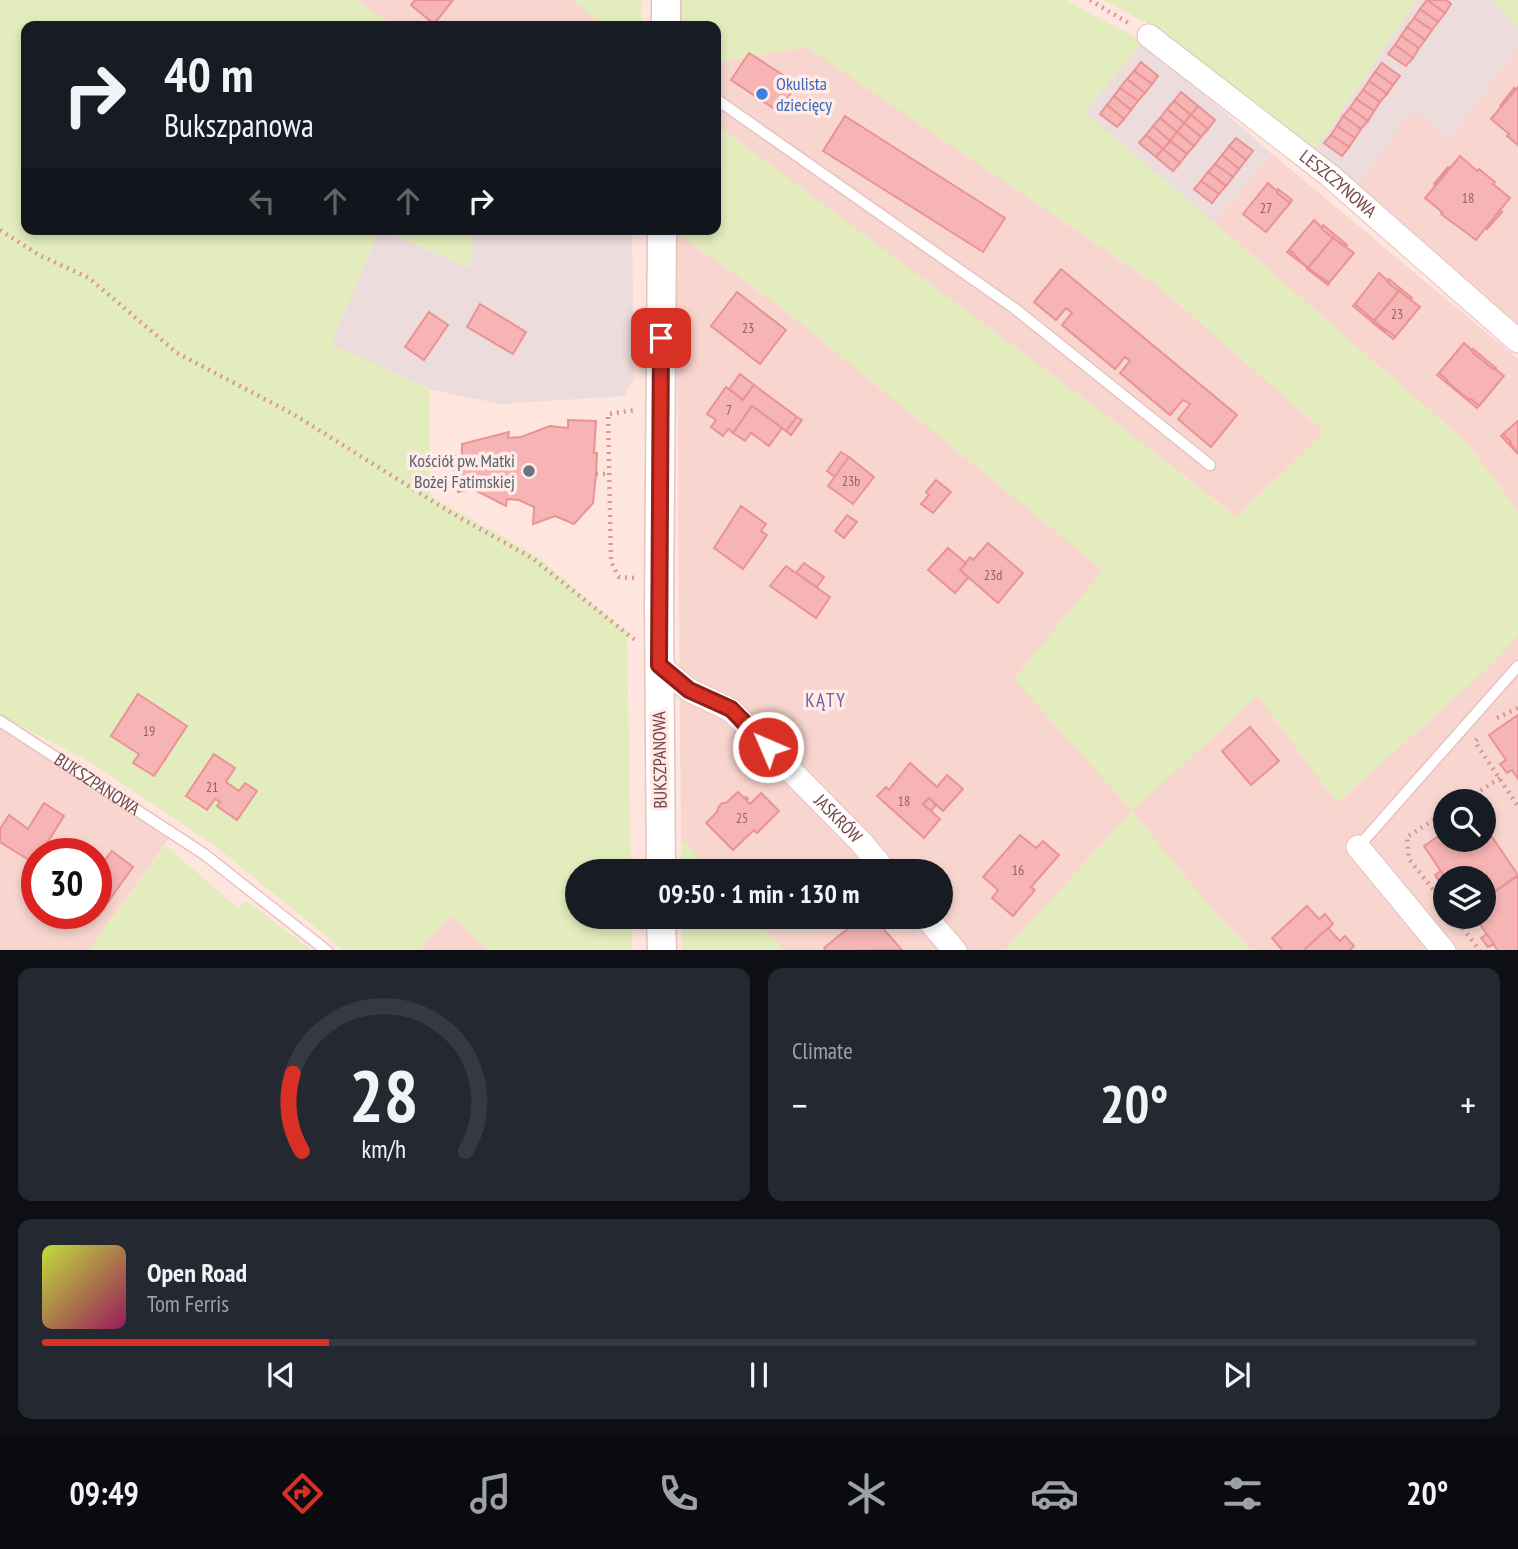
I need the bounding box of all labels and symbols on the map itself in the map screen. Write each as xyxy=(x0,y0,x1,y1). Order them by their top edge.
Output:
place label: Okulista dziecięcy xyxy=(776,72,832,116)
marker: Okulista dziecięcy xyxy=(754,86,770,102)
street label: LESZCZYNOWA xyxy=(1295,145,1382,223)
house number: 18 xyxy=(1462,189,1474,207)
house number: 27 xyxy=(1260,199,1272,217)
house number: 23 xyxy=(1391,305,1403,323)
pin xyxy=(631,308,691,368)
house number: 23 xyxy=(742,319,754,337)
house number: 7 xyxy=(726,401,732,419)
place label: Kościół pw. Matki Bożej Fatimskiej xyxy=(409,449,515,493)
marker: Kościół pw. Matki Bożej Fatimskiej xyxy=(521,463,537,479)
house number: 23b xyxy=(842,472,860,490)
house number: 23d xyxy=(984,566,1002,584)
district label: KĄTY xyxy=(805,688,847,712)
position arrow xyxy=(731,710,805,784)
street label: BUKSZPANOWA xyxy=(647,711,672,809)
house number: 19 xyxy=(143,722,155,740)
street label: BUKSZPANOWA xyxy=(50,748,145,820)
house number: 21 xyxy=(206,778,218,796)
street label: JASKRÓW xyxy=(809,788,867,847)
house number: 18 xyxy=(898,792,910,810)
house number: 25 xyxy=(736,809,748,827)
speed limit sign: 30 xyxy=(21,838,112,929)
house number: 16 xyxy=(1012,861,1024,879)

